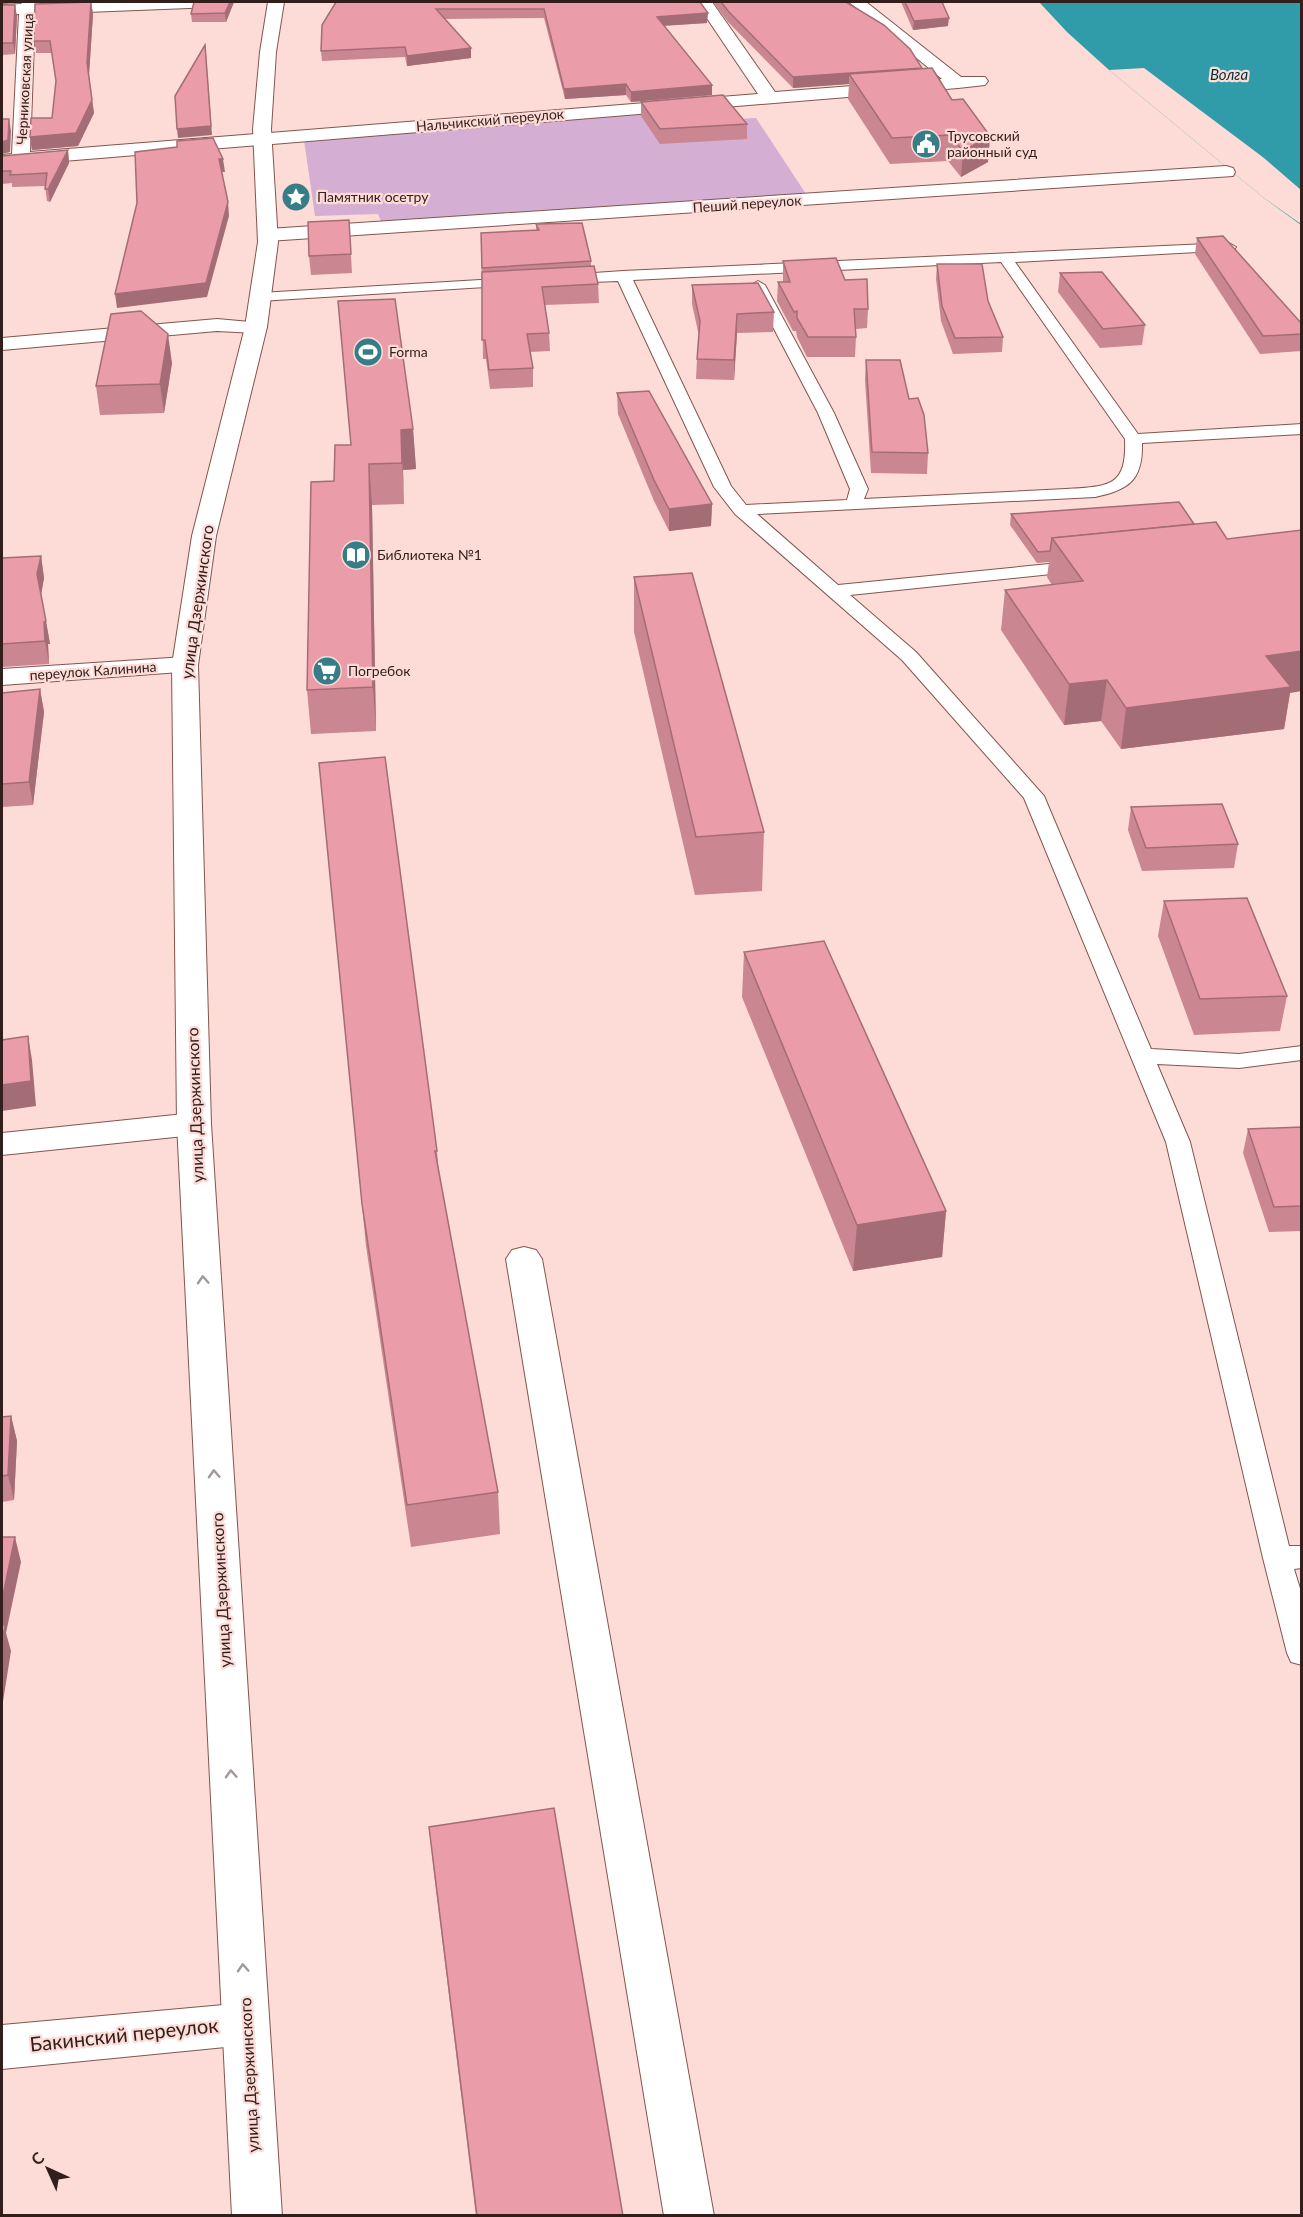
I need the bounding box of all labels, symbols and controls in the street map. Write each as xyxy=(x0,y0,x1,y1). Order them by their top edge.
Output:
street label: Черниковская улица xyxy=(13,13,36,145)
water label: Волга xyxy=(1210,65,1248,83)
street label: Нальчикский переулок xyxy=(415,105,565,134)
place label: Трусовский районный суд xyxy=(947,127,1038,160)
public building icon: Трусовский районный суд xyxy=(910,128,942,160)
place icon: Памятник осетру xyxy=(280,181,312,213)
place label: Памятник осетру xyxy=(317,188,429,205)
street label: Пеший переулок xyxy=(692,191,803,216)
sports icon: Forma xyxy=(352,336,384,368)
place label: Forma xyxy=(389,343,428,360)
street label: улица Дзержинского xyxy=(176,524,217,680)
library icon: Библиотека №1 xyxy=(340,539,372,571)
place label: Библиотека №1 xyxy=(377,546,482,563)
supermarket icon: Погребок xyxy=(311,655,343,687)
street label: переулок Калинина xyxy=(29,658,157,683)
place label: Погребок xyxy=(348,662,411,679)
street label: улица Дзержинского xyxy=(182,1027,207,1183)
one-way arrow xyxy=(196,1275,209,1284)
one-way arrow xyxy=(208,1470,221,1479)
street label: улица Дзержинского xyxy=(207,1512,234,1668)
one-way arrow xyxy=(225,1769,238,1778)
one-way arrow xyxy=(236,1964,249,1973)
street label: улица Дзержинского xyxy=(235,1997,262,2153)
street label: Бакинский переулок xyxy=(28,2012,220,2056)
north arrow xyxy=(18,2139,78,2199)
text: С xyxy=(27,2147,48,2169)

